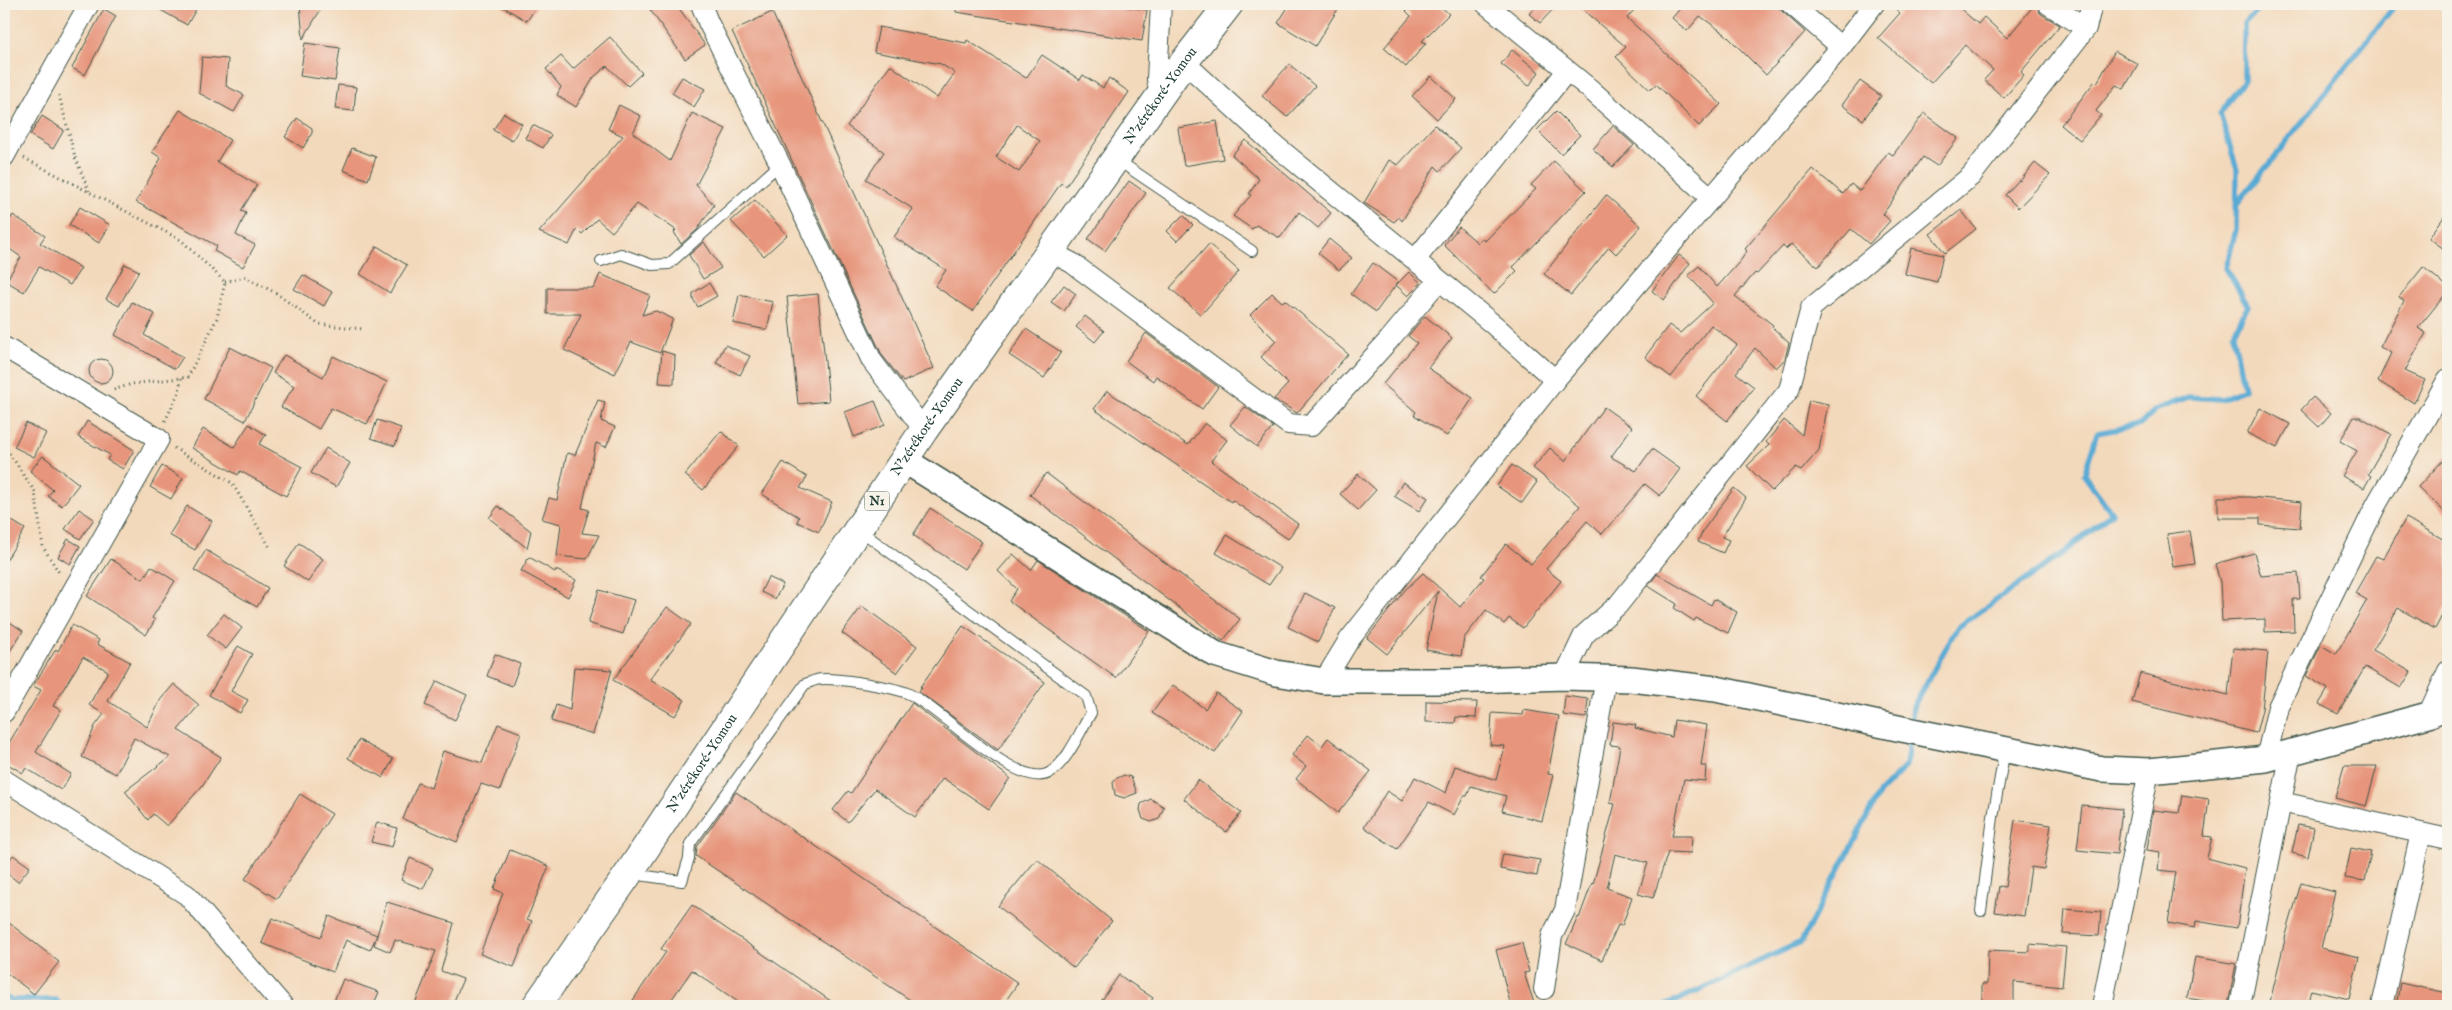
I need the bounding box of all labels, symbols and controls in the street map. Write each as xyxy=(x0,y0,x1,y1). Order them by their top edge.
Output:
street label: N'zérékoré-Yomou xyxy=(1120,43,1201,148)
street label: N'zérékoré-Yomou xyxy=(887,374,967,479)
road number: N1 xyxy=(864,492,890,511)
street label: N'zérékoré-Yomou xyxy=(663,710,741,816)

